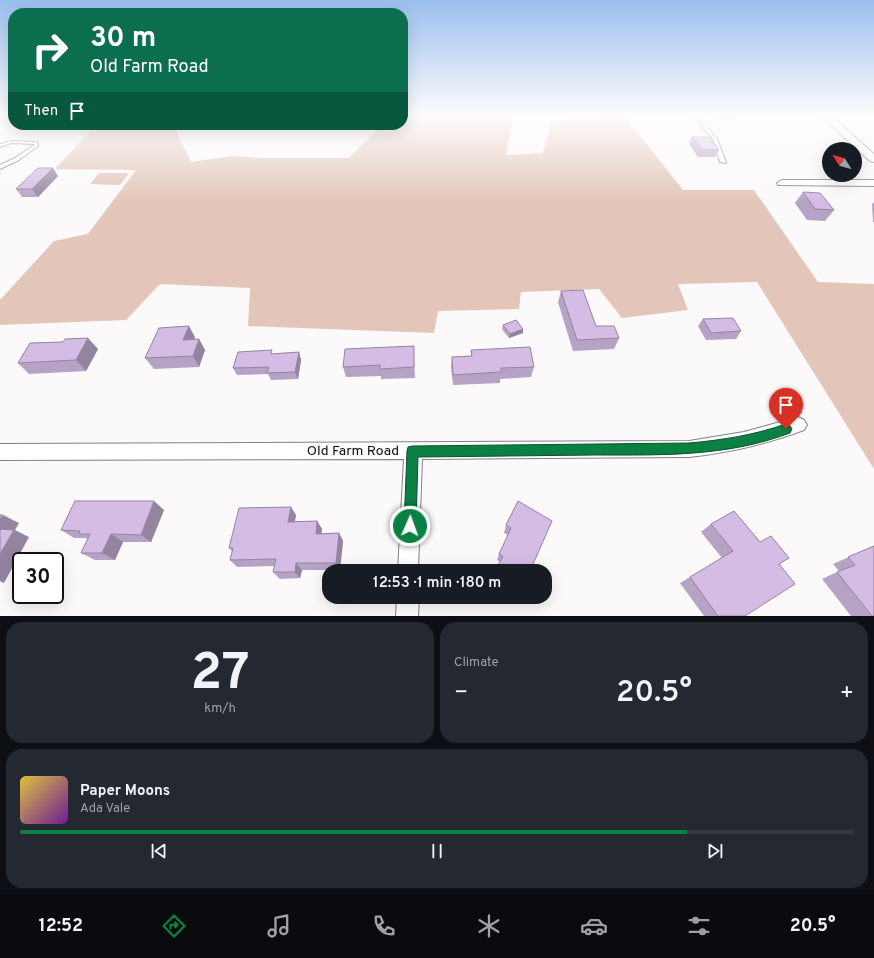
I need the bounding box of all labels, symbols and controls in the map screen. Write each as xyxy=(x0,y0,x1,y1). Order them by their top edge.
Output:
text: 30 m xyxy=(90,21,156,57)
icon: right xyxy=(24,24,76,76)
text: Old Farm Road xyxy=(90,56,209,79)
icon: arrive xyxy=(66,100,88,122)
text: Then xyxy=(24,102,58,121)
north arrow xyxy=(822,142,862,182)
map controls xyxy=(822,142,862,182)
pin xyxy=(769,388,803,429)
icon: arrive xyxy=(775,394,797,416)
street label: Old Farm Road xyxy=(307,443,399,460)
position arrow xyxy=(389,505,431,547)
speed limit sign: 30 xyxy=(12,552,64,604)
text: 12:53 · 1 min · 180 m xyxy=(373,574,501,593)
text: 27 xyxy=(190,642,250,708)
text: Climate xyxy=(454,655,499,671)
text: 20.5° xyxy=(616,675,692,712)
text: − xyxy=(454,680,468,707)
text: + xyxy=(840,680,854,707)
text: km/h xyxy=(204,701,236,717)
text: Paper Moons xyxy=(80,782,170,801)
text: Ada Vale xyxy=(80,801,130,817)
icon: previous xyxy=(148,840,170,862)
icon: pause xyxy=(426,840,448,862)
icon: next xyxy=(704,840,726,862)
icon: directions xyxy=(160,912,188,940)
icon: music xyxy=(265,912,293,940)
icon: phone xyxy=(370,912,398,940)
icon: climate xyxy=(475,912,503,940)
icon: car xyxy=(580,912,608,940)
icon: filters xyxy=(685,912,713,940)
text: 12:52 xyxy=(38,915,83,938)
text: 20.5° xyxy=(790,915,835,938)

